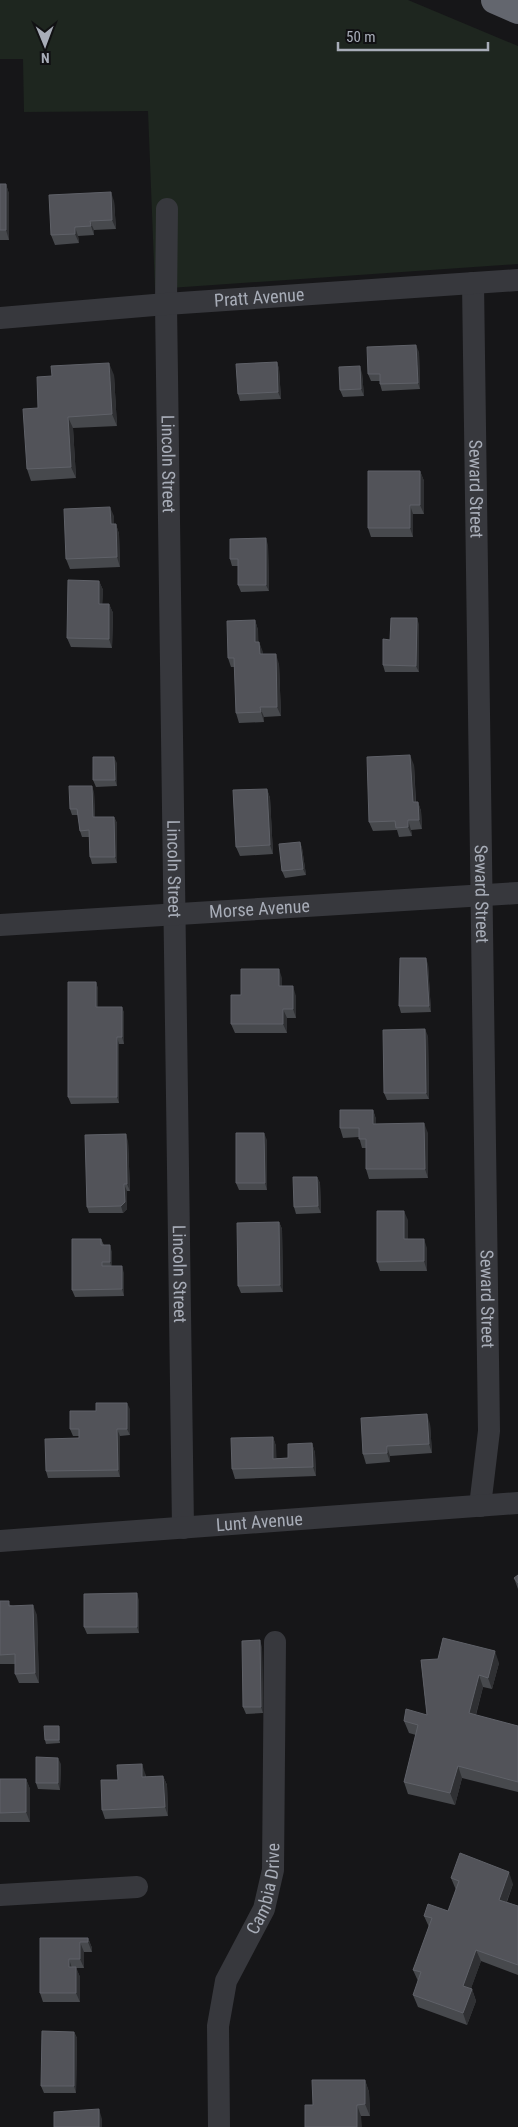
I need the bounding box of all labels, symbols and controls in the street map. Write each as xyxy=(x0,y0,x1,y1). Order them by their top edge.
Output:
north arrow xyxy=(20,20,70,70)
scale bar xyxy=(338,20,488,52)
text: 50 m xyxy=(346,28,376,46)
text: N xyxy=(41,50,50,66)
street label: Pratt Avenue xyxy=(213,284,305,311)
street label: Lincoln Street xyxy=(158,415,180,513)
street label: Seward Street xyxy=(465,439,488,538)
street label: Lincoln Street xyxy=(163,820,186,918)
street label: Seward Street xyxy=(471,844,493,943)
street label: Morse Avenue xyxy=(209,895,310,922)
street label: Lincoln Street xyxy=(169,1225,191,1323)
street label: Seward Street xyxy=(476,1249,499,1348)
street label: Lunt Avenue xyxy=(215,1508,303,1535)
street label: Cambia Drive xyxy=(242,1843,283,1938)

